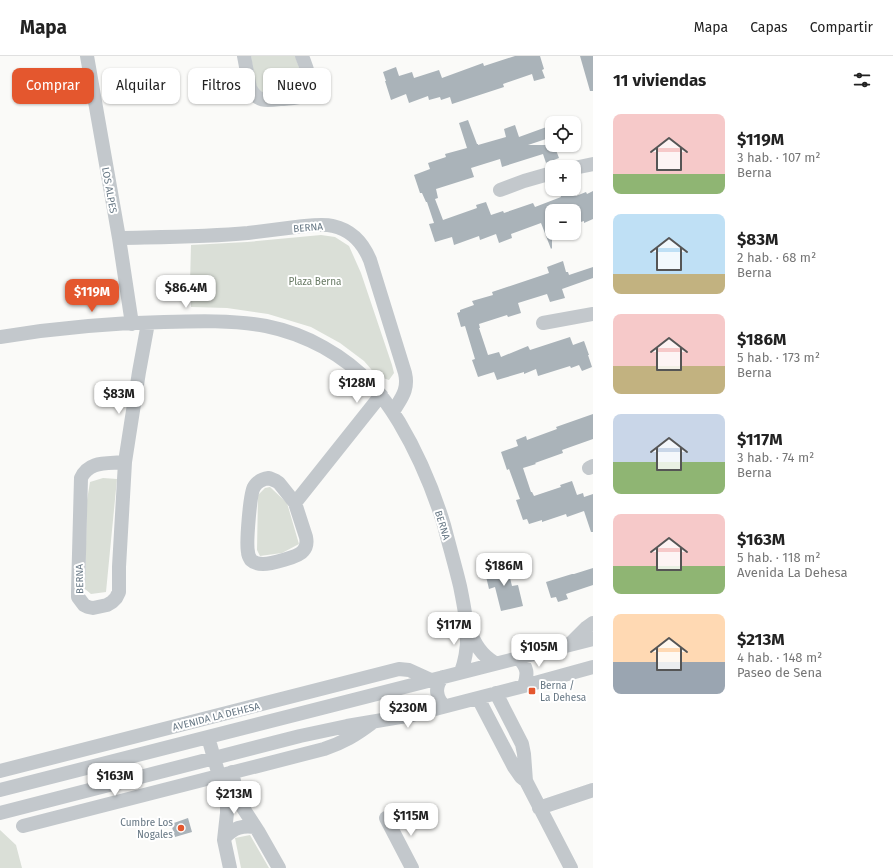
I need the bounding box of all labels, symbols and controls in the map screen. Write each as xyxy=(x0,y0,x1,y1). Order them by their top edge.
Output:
text: Mapa xyxy=(20,16,67,39)
text: Mapa xyxy=(694,19,728,36)
text: Capas xyxy=(750,19,788,36)
text: Compartir xyxy=(810,19,873,36)
chip: Comprar xyxy=(12,68,94,104)
chip: Alquilar xyxy=(102,68,180,104)
chip: Filtros xyxy=(188,68,255,104)
chip: Nuevo xyxy=(263,68,331,104)
icon: filters xyxy=(851,69,873,91)
text: 11 viviendas xyxy=(613,70,706,91)
map controls xyxy=(545,116,581,240)
button: locate xyxy=(545,116,581,152)
text: $119M xyxy=(737,129,784,150)
icon: home xyxy=(645,130,693,178)
text: 3 hab. · 107 m² xyxy=(737,150,820,165)
button: + xyxy=(545,160,581,196)
text: Berna xyxy=(737,165,772,180)
street label: LOS ALPES xyxy=(99,166,119,215)
button: − xyxy=(545,204,581,240)
street label: BERNA xyxy=(293,221,324,235)
text: $83M xyxy=(737,229,778,250)
icon: home xyxy=(645,230,693,278)
text: 2 hab. · 68 m² xyxy=(737,250,816,265)
text: Berna xyxy=(737,265,772,280)
pin: $86.4M xyxy=(153,275,219,309)
park label: Plaza Berna xyxy=(288,276,342,288)
pin: $119M xyxy=(64,279,120,313)
text: $86.4M xyxy=(165,280,207,295)
text: $119M xyxy=(74,284,110,299)
text: $186M xyxy=(737,329,786,350)
icon: home xyxy=(645,330,693,378)
text: 5 hab. · 173 m² xyxy=(737,350,820,365)
text: Berna xyxy=(737,365,772,380)
pin: $128M xyxy=(329,370,385,404)
text: $128M xyxy=(338,375,376,390)
pin: $83M xyxy=(95,381,143,415)
text: $83M xyxy=(103,386,135,401)
text: $117M xyxy=(737,429,783,450)
icon: home xyxy=(645,430,693,478)
text: 3 hab. · 74 m² xyxy=(737,450,814,465)
text: Berna xyxy=(737,465,772,480)
street label: BERNA xyxy=(432,509,452,542)
text: $163M xyxy=(737,529,785,550)
icon: home xyxy=(645,530,693,578)
text: 5 hab. · 118 m² xyxy=(737,550,820,565)
pin: $186M xyxy=(476,553,532,587)
text: $186M xyxy=(485,558,523,573)
street label: BERNA xyxy=(74,564,86,594)
text: Avenida La Dehesa xyxy=(737,565,848,580)
pin: $117M xyxy=(426,612,482,646)
text: $117M xyxy=(437,617,471,632)
text: $213M xyxy=(737,629,785,650)
icon: home xyxy=(645,630,693,678)
pin: $105M xyxy=(511,634,567,668)
text: $105M xyxy=(520,639,558,654)
text: 4 hab. · 148 m² xyxy=(737,650,822,665)
text: Paseo de Sena xyxy=(737,665,822,680)
place label: Berna / La Dehesa xyxy=(540,680,586,704)
marker: Berna / La Dehesa xyxy=(527,686,537,696)
pin: $230M xyxy=(380,695,436,729)
street label: AVENIDA LA DEHESA xyxy=(171,700,261,734)
text: $230M xyxy=(389,700,427,715)
pin: $163M xyxy=(87,763,143,797)
text: $163M xyxy=(97,768,133,783)
pin: $213M xyxy=(206,781,262,815)
text: $213M xyxy=(216,786,252,801)
pin: $115M xyxy=(383,803,439,837)
text: $115M xyxy=(393,808,429,823)
place label: Cumbre Los Nogales xyxy=(120,817,173,841)
marker: Cumbre Los Nogales xyxy=(176,823,186,833)

